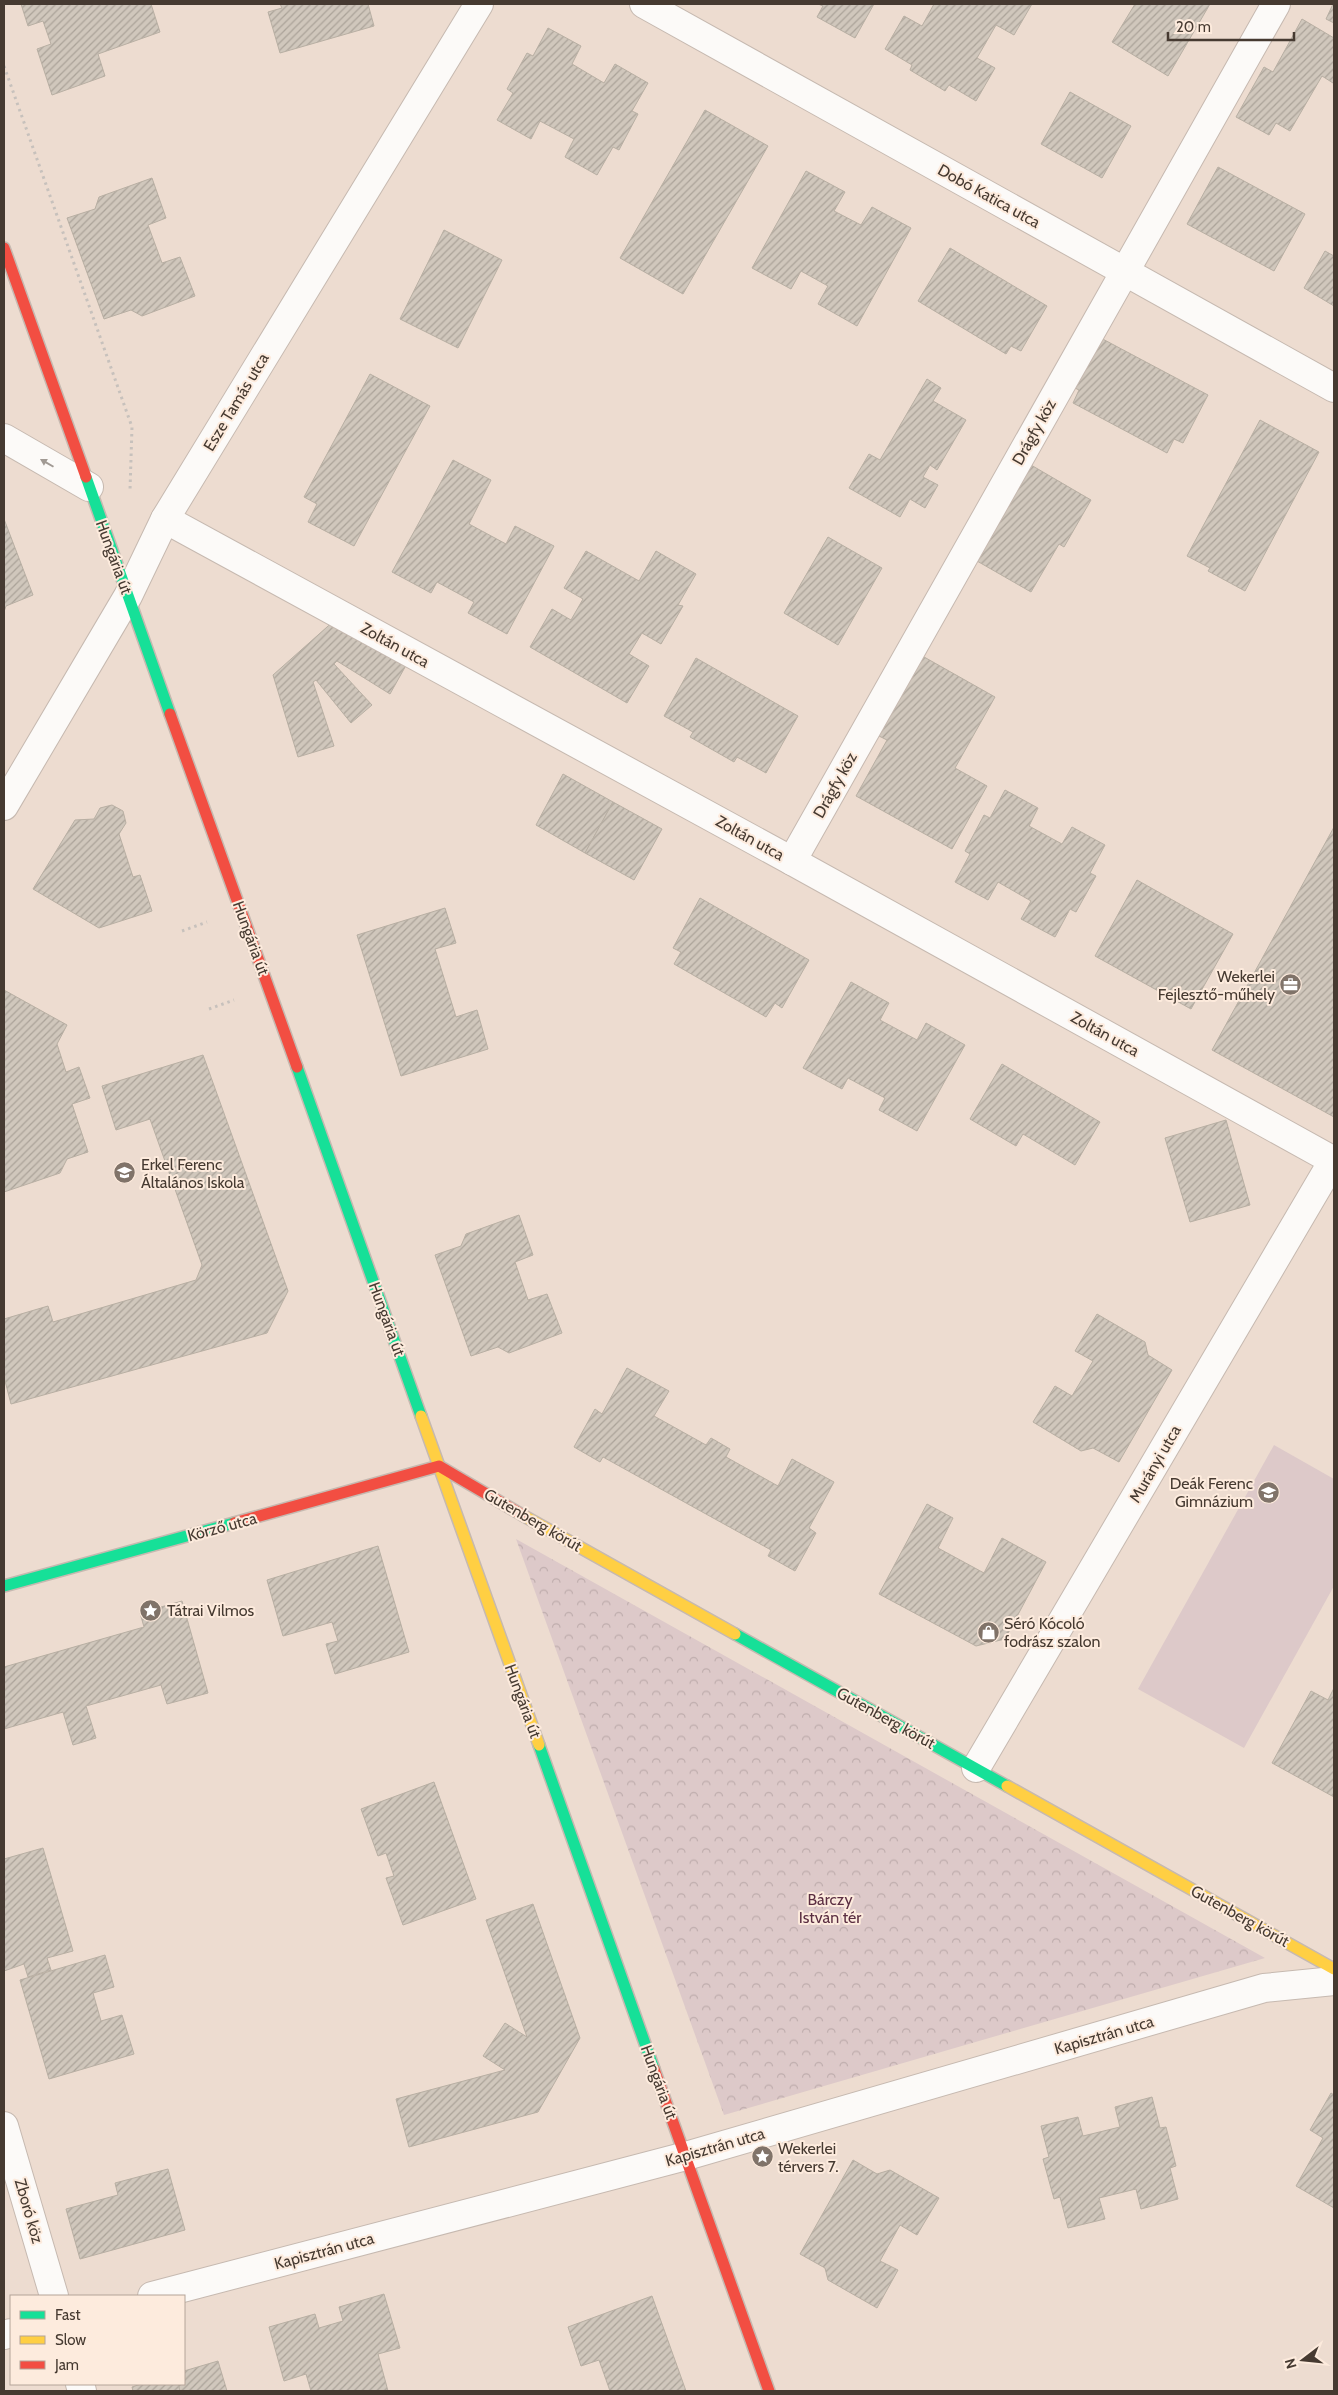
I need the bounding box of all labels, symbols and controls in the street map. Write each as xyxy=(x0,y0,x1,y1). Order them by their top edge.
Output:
scale bar xyxy=(1168,10,1294,42)
text: 20 m xyxy=(1176,18,1211,36)
street label: Dobó Katica utca xyxy=(934,160,1044,232)
street label: Esze Tamás utca xyxy=(199,350,273,454)
street label: Drágfy köz xyxy=(1008,395,1060,468)
one-way arrow xyxy=(40,458,54,467)
street label: Hungária út xyxy=(92,517,136,597)
street label: Zoltán utca xyxy=(358,618,433,672)
street label: Drágfy köz xyxy=(809,748,861,821)
street label: Zoltán utca xyxy=(713,811,788,865)
street label: Hungária út xyxy=(229,898,273,978)
place label: Wekerlei Fejlesztő-műhely xyxy=(1158,967,1275,1004)
office icon: Wekerlei Fejlesztő-műhely xyxy=(1279,973,1303,997)
street label: Zoltán utca xyxy=(1068,1007,1143,1061)
place label: Erkel Ferenc Általános Iskola xyxy=(141,1155,245,1192)
school or university icon: Erkel Ferenc Általános Iskola xyxy=(113,1161,137,1185)
street label: Hungária út xyxy=(365,1279,409,1359)
street label: Murányi utca xyxy=(1125,1422,1185,1506)
place label: Deák Ferenc Gimnázium xyxy=(1170,1474,1253,1511)
school or university icon: Deák Ferenc Gimnázium xyxy=(1257,1480,1281,1504)
street label: Gutenberg körút xyxy=(481,1484,586,1556)
street label: Körző utca xyxy=(185,1509,259,1545)
place icon: Tátrai Vilmos xyxy=(139,1598,163,1622)
place label: Tátrai Vilmos xyxy=(167,1601,255,1620)
place label: Séró Kócoló fodrász szalon xyxy=(1004,1614,1101,1651)
shop icon: Séró Kócoló fodrász szalon xyxy=(976,1620,1000,1644)
street label: Hungária út xyxy=(501,1661,545,1741)
street label: Gutenberg körút xyxy=(833,1683,939,1753)
street label: Gutenberg körút xyxy=(1187,1881,1293,1951)
park label: Bárczy István tér xyxy=(799,1890,862,1927)
street label: Kapisztrán utca xyxy=(1052,2012,1156,2058)
street label: Hungária út xyxy=(637,2042,681,2122)
street label: Kapisztrán utca xyxy=(663,2124,767,2170)
place label: Wekerlei térvers 7. xyxy=(778,2139,839,2176)
place icon: Wekerlei térvers 7. xyxy=(750,2145,774,2169)
street label: Zboró köz xyxy=(11,2176,47,2246)
street label: Kapisztrán utca xyxy=(272,2228,376,2273)
legend xyxy=(10,2295,185,2385)
text: Fast xyxy=(55,2306,80,2324)
text: Slow xyxy=(55,2331,86,2349)
north arrow xyxy=(1278,2335,1328,2385)
text: Jam xyxy=(54,2356,79,2374)
text: N xyxy=(1280,2356,1301,2371)

